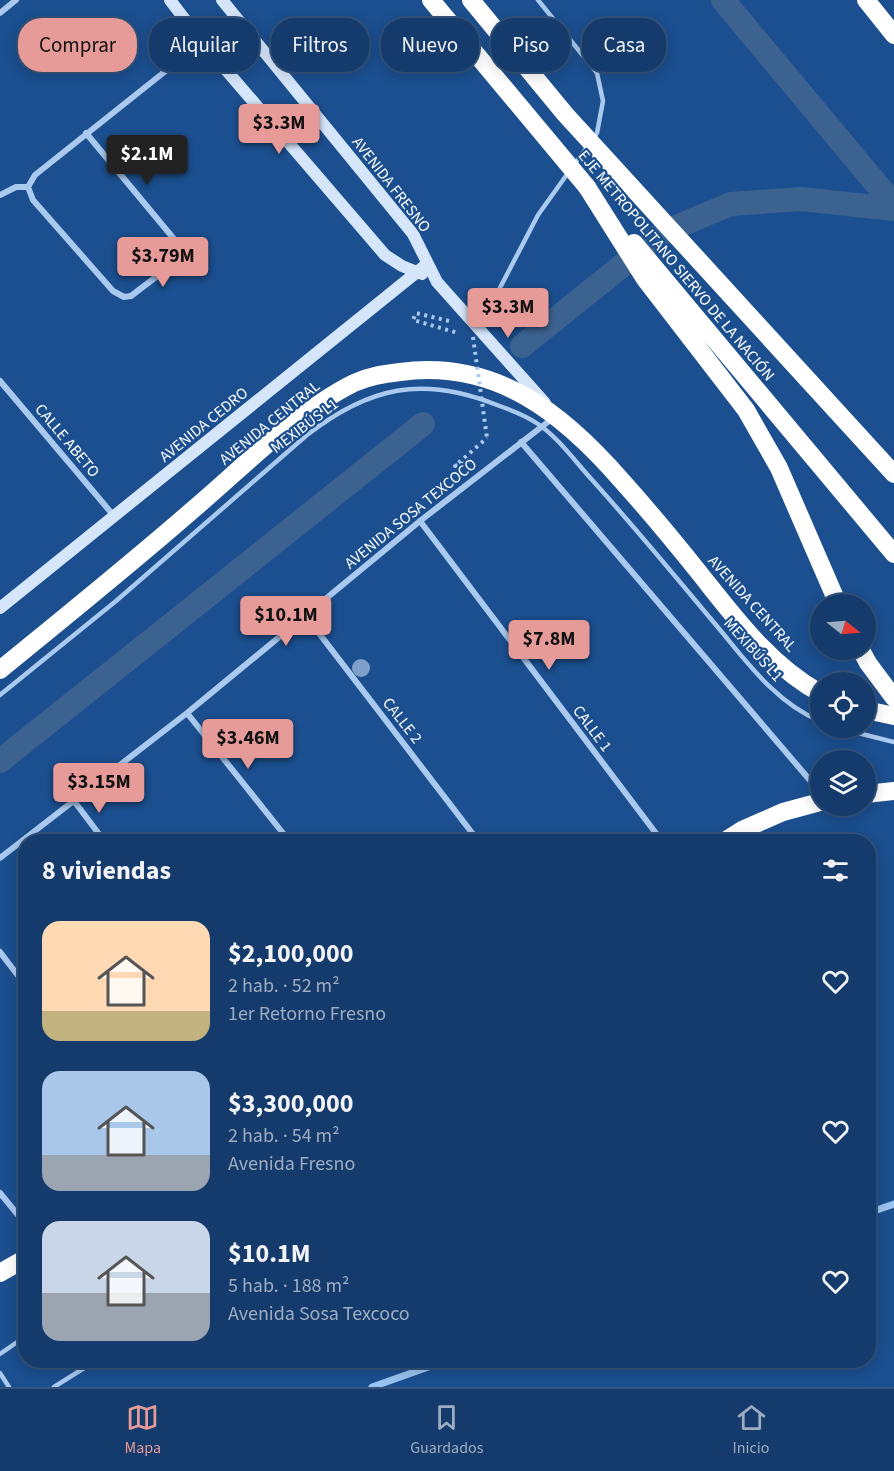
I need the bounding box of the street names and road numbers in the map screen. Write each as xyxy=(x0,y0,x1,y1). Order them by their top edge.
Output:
street label: AVENIDA FRESNO xyxy=(347,132,436,237)
street label: EJE METROPOLITANO SIERVO DE LA NACIÓN xyxy=(573,145,780,386)
street label: AVENIDA CENTRAL xyxy=(215,375,325,470)
street label: AVENIDA CEDRO xyxy=(155,382,253,467)
street label: MEXIBÚS L1 xyxy=(266,393,343,459)
street label: CALLE ABETO xyxy=(30,399,105,482)
street label: AVENIDA SOSA TEXCOCO xyxy=(340,453,481,574)
street label: AVENIDA CENTRAL xyxy=(703,551,802,657)
street label: MEXIBÚS L1 xyxy=(718,613,788,687)
street label: CALLE 2 xyxy=(377,693,427,748)
street label: CALLE 1 xyxy=(567,701,617,756)

